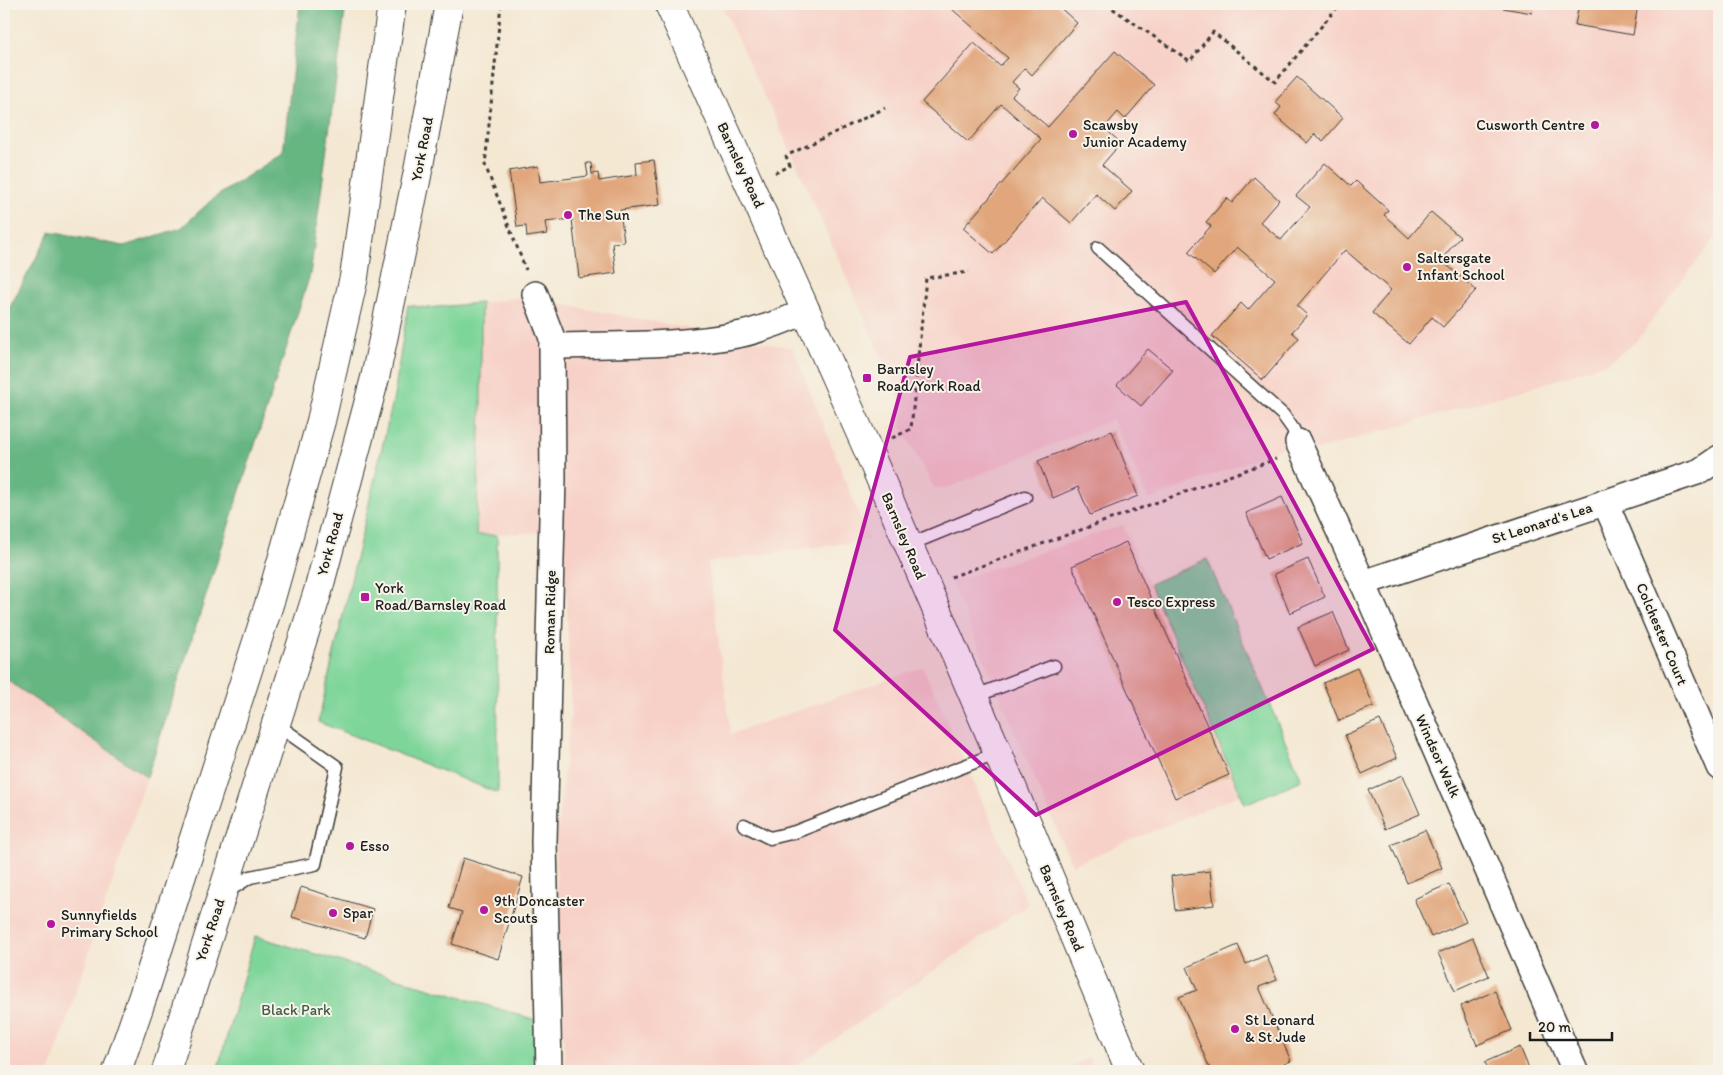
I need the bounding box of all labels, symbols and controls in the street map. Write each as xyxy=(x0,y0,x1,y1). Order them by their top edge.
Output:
street label: York Road xyxy=(407,115,437,183)
place label: Scawsby Junior Academy xyxy=(1083,116,1187,151)
place label: Cusworth Centre xyxy=(1476,116,1585,134)
street label: Barnsley Road xyxy=(713,119,769,211)
marker: Cusworth Centre xyxy=(1589,119,1601,131)
marker: Scawsby Junior Academy xyxy=(1067,128,1079,140)
place label: The Sun xyxy=(578,206,630,224)
marker: The Sun xyxy=(562,209,574,221)
place label: Saltersgate Infant School xyxy=(1417,249,1506,284)
marker: Saltersgate Infant School xyxy=(1401,261,1413,273)
place label: Barnsley Road/York Road xyxy=(877,360,981,395)
marker: Barnsley Road/York Road xyxy=(861,372,873,384)
street label: Barnsley Road xyxy=(878,490,930,582)
street label: St Leonard's Lea xyxy=(1489,498,1595,548)
street label: York Road xyxy=(313,510,347,578)
street label: Roman Ridge xyxy=(540,570,560,654)
place label: York Road/Barnsley Road xyxy=(375,579,506,614)
street label: Colchester Court xyxy=(1632,580,1692,688)
marker: York Road/Barnsley Road xyxy=(359,591,371,603)
place label: Tesco Express xyxy=(1127,593,1216,611)
marker: Tesco Express xyxy=(1111,596,1123,608)
street label: Windsor Walk xyxy=(1412,711,1465,801)
place label: Esso xyxy=(360,837,389,855)
marker: Esso xyxy=(344,840,356,852)
street label: Barnsley Road xyxy=(1036,862,1088,954)
place label: 9th Doncaster Scouts xyxy=(494,892,585,927)
street label: York Road xyxy=(191,896,229,964)
place label: Spar xyxy=(343,904,373,922)
marker: 9th Doncaster Scouts xyxy=(478,904,490,916)
place label: Sunnyfields Primary School xyxy=(61,906,159,941)
marker: Spar xyxy=(327,907,339,919)
marker: Sunnyfields Primary School xyxy=(45,918,57,930)
park label: Black Park xyxy=(261,1001,331,1019)
scale bar xyxy=(1530,1010,1613,1042)
place label: St Leonard & St Jude xyxy=(1245,1011,1316,1046)
text: 20 m xyxy=(1538,1018,1572,1036)
marker: St Leonard & St Jude xyxy=(1229,1023,1241,1035)

